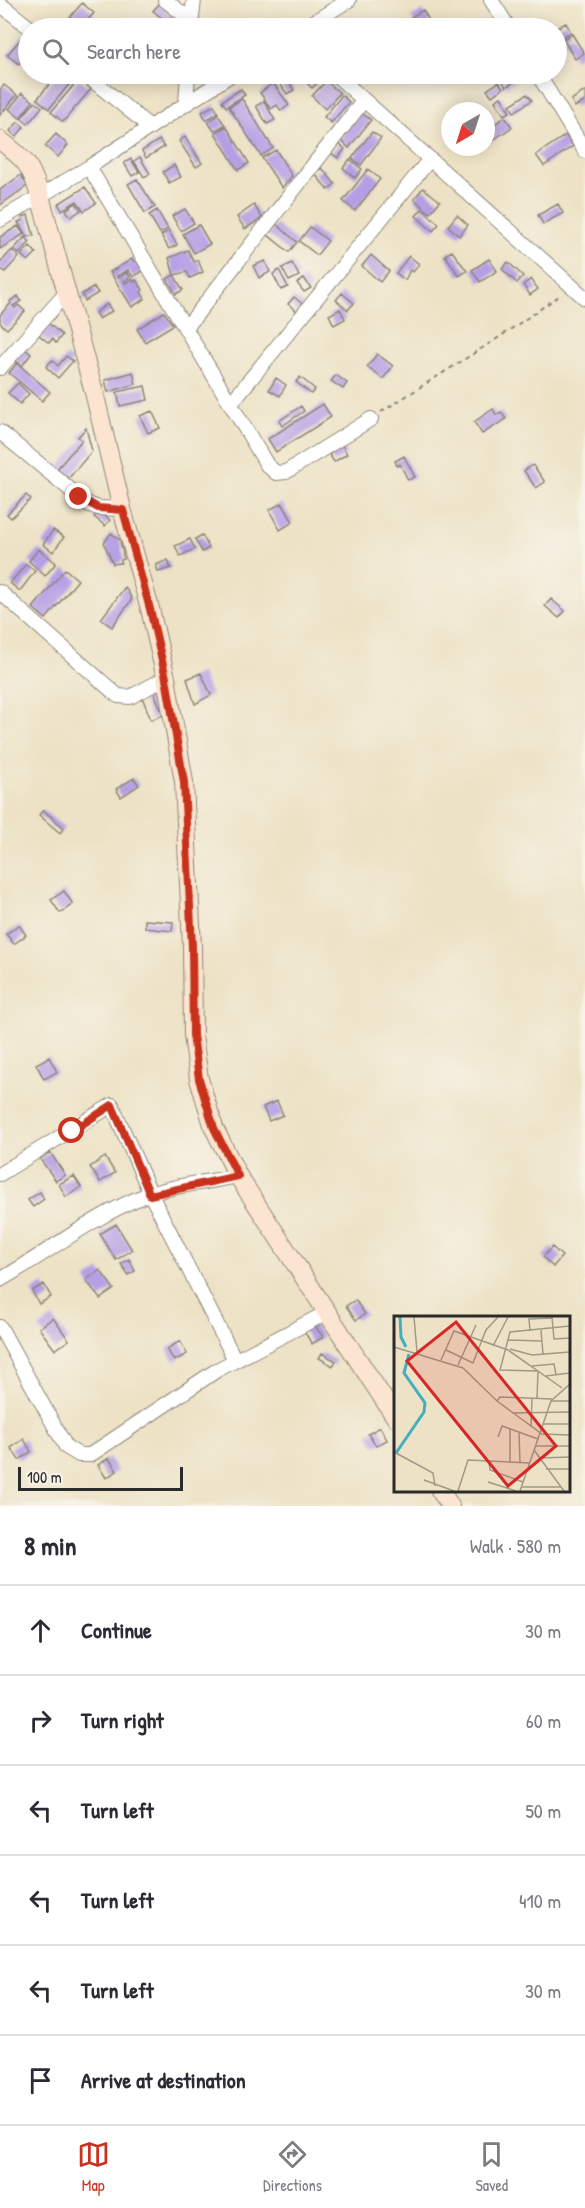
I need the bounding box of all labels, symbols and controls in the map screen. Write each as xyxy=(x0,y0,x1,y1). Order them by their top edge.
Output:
search box xyxy=(18,18,567,84)
icon: search xyxy=(39,35,72,68)
text: Search here xyxy=(87,36,181,66)
north arrow xyxy=(441,102,495,156)
route end xyxy=(65,483,91,509)
route start xyxy=(58,1117,84,1143)
inset map xyxy=(394,1316,570,1491)
scale bar xyxy=(18,1464,183,1492)
text: 100 m xyxy=(27,1466,62,1488)
text: 8 min xyxy=(24,1528,77,1563)
text: Walk · 580 m xyxy=(470,1532,561,1559)
icon: ahead xyxy=(24,1614,57,1647)
text: Continue xyxy=(81,1615,152,1645)
text: 30 m xyxy=(525,1617,561,1644)
icon: right xyxy=(24,1704,57,1737)
text: Turn right xyxy=(81,1705,164,1735)
text: 60 m xyxy=(526,1707,561,1734)
icon: left xyxy=(24,1794,57,1827)
text: Turn left xyxy=(81,1795,154,1825)
text: 50 m xyxy=(525,1797,561,1824)
icon: left xyxy=(24,1884,57,1917)
text: Turn left xyxy=(81,1885,154,1915)
text: 410 m xyxy=(519,1887,561,1914)
icon: left xyxy=(24,1974,57,2007)
text: Turn left xyxy=(81,1975,154,2005)
text: 30 m xyxy=(525,1977,561,2004)
icon: arrive xyxy=(24,2064,57,2097)
text: Arrive at destination xyxy=(81,2065,246,2095)
tab: Map xyxy=(77,2138,110,2196)
tab: Directions xyxy=(263,2138,322,2196)
tab: Saved xyxy=(475,2138,508,2196)

